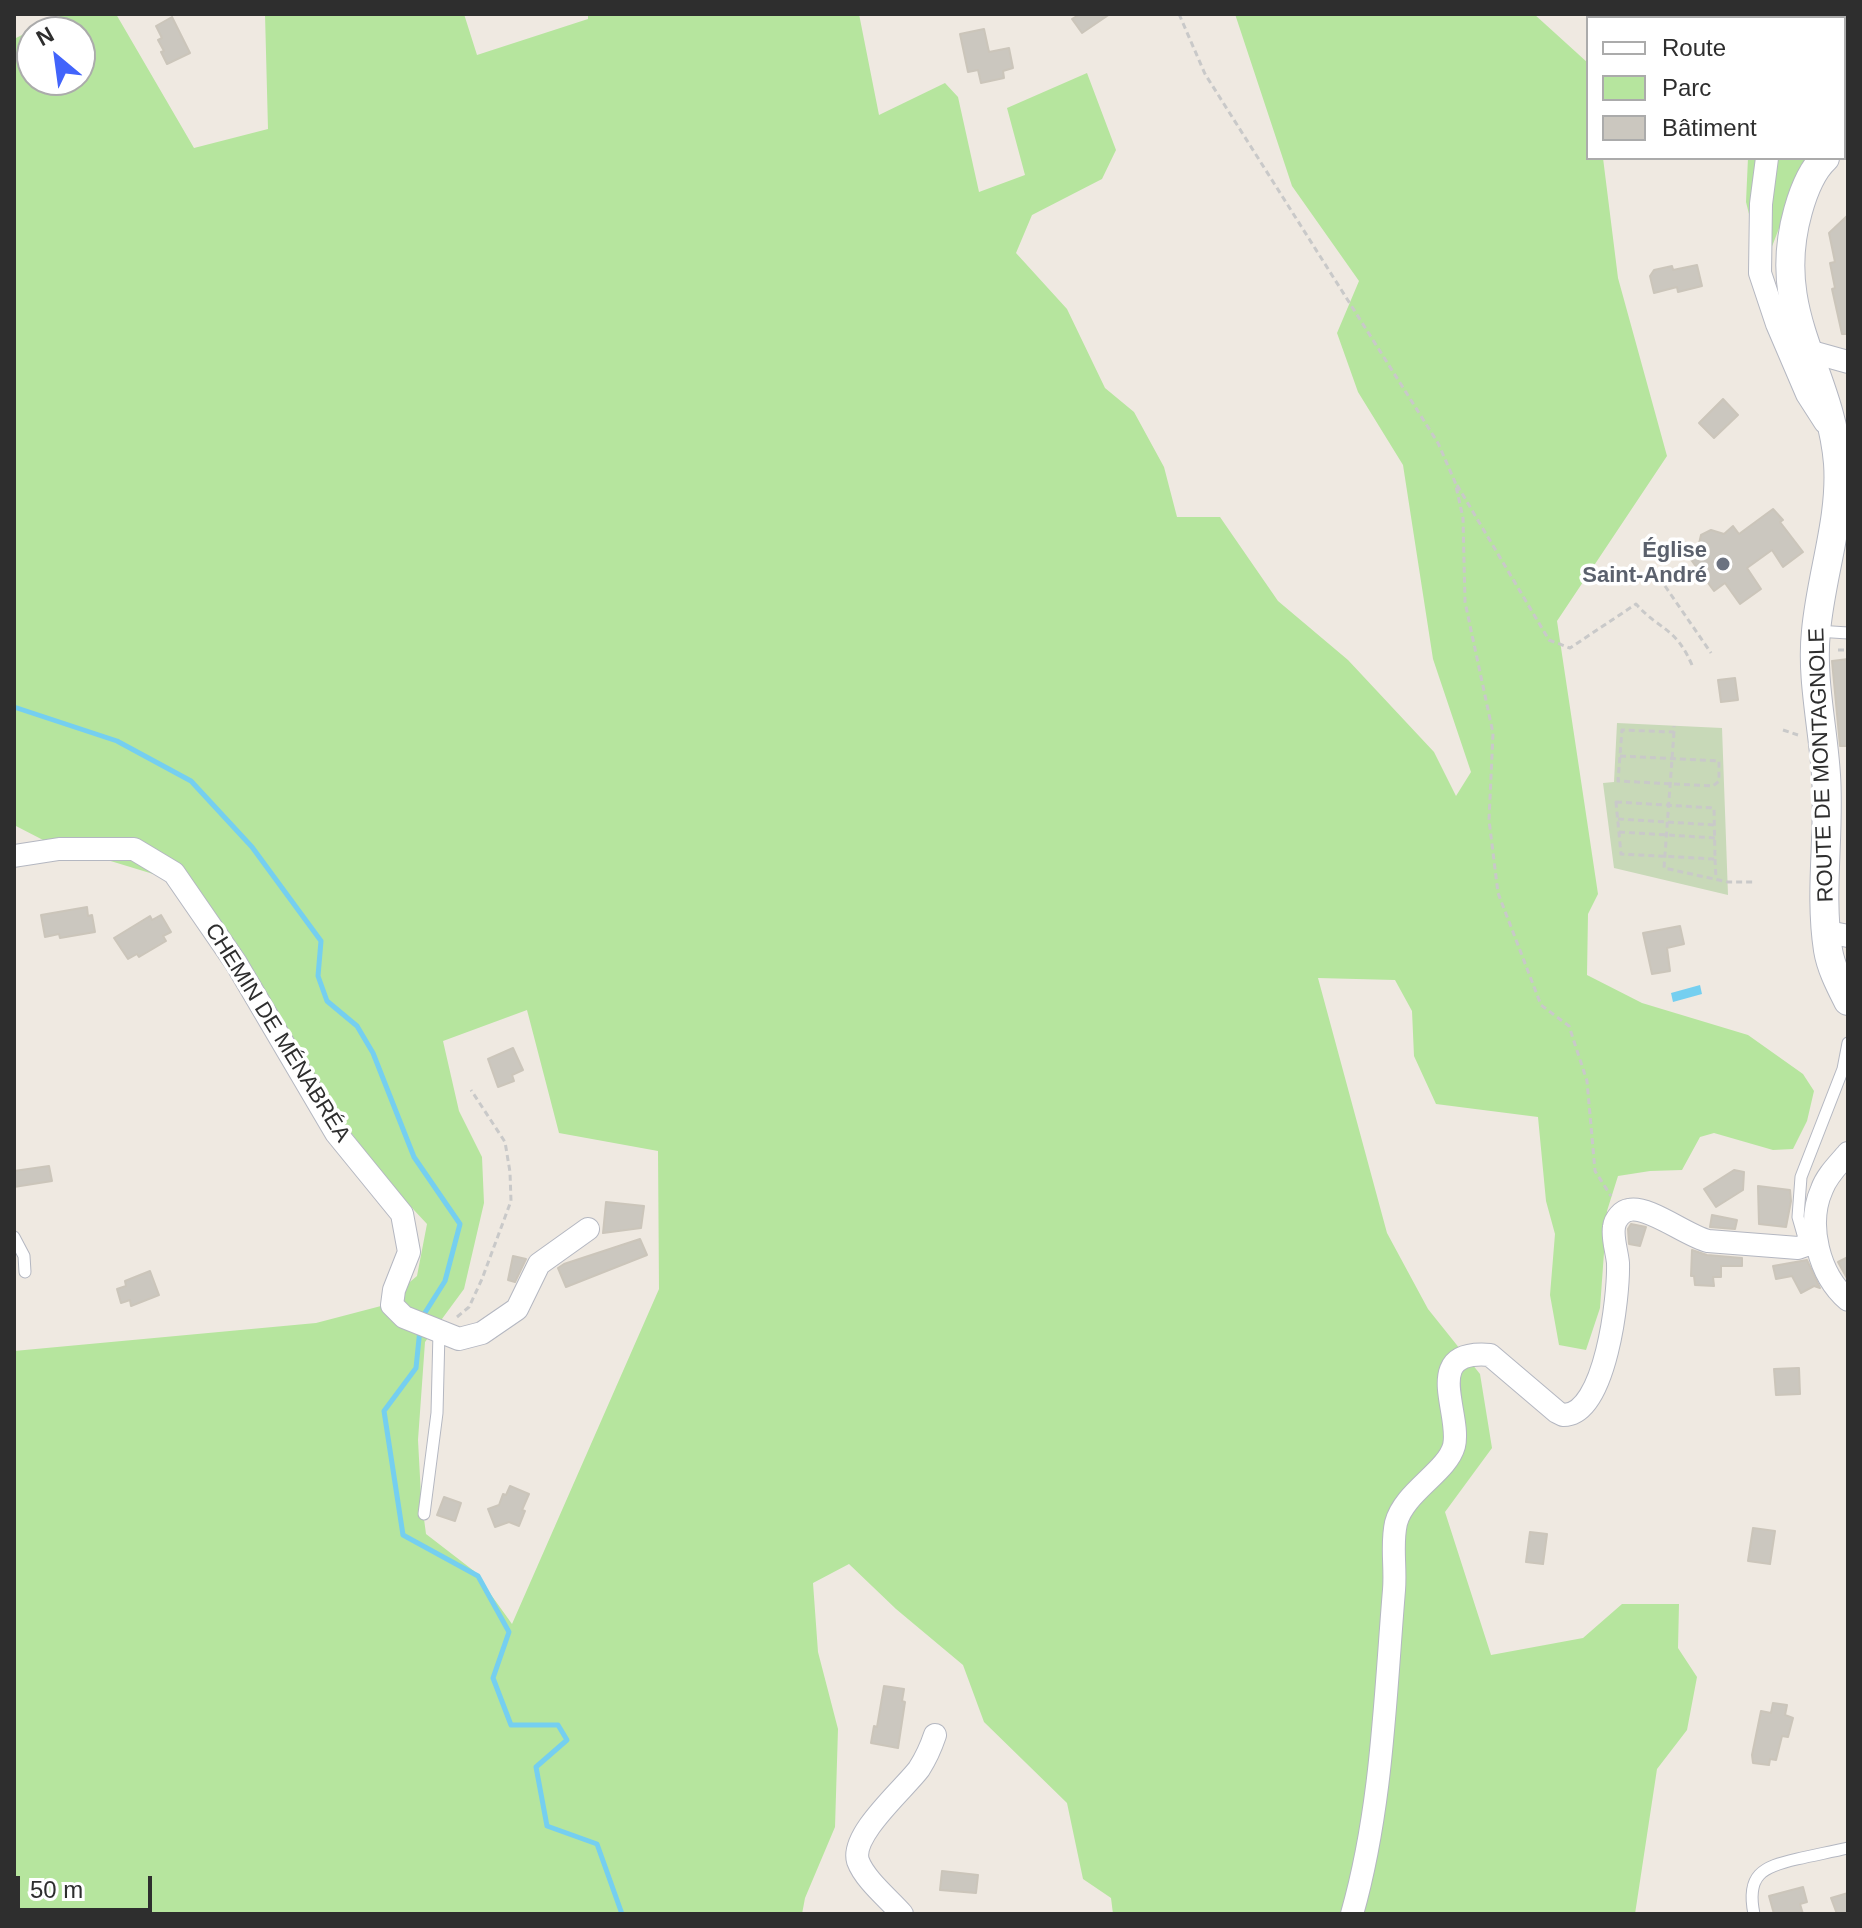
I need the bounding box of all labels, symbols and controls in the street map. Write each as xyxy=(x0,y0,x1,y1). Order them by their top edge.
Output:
north arrow xyxy=(16,16,96,96)
legend xyxy=(1586,16,1846,160)
text: N xyxy=(32,22,58,51)
text: Route xyxy=(1662,34,1726,61)
text: Parc xyxy=(1662,74,1711,101)
text: Bâtiment xyxy=(1662,114,1757,141)
place label: Église Saint-André xyxy=(1582,538,1707,590)
marker: Église Saint-André xyxy=(1714,555,1732,573)
street label: ROUTE DE MONTAGNOLE xyxy=(1804,627,1840,903)
street label: CHEMIN DE MÉNABRÉA xyxy=(199,919,355,1147)
scale bar xyxy=(20,1860,156,1910)
text: 50 m xyxy=(30,1876,83,1903)

